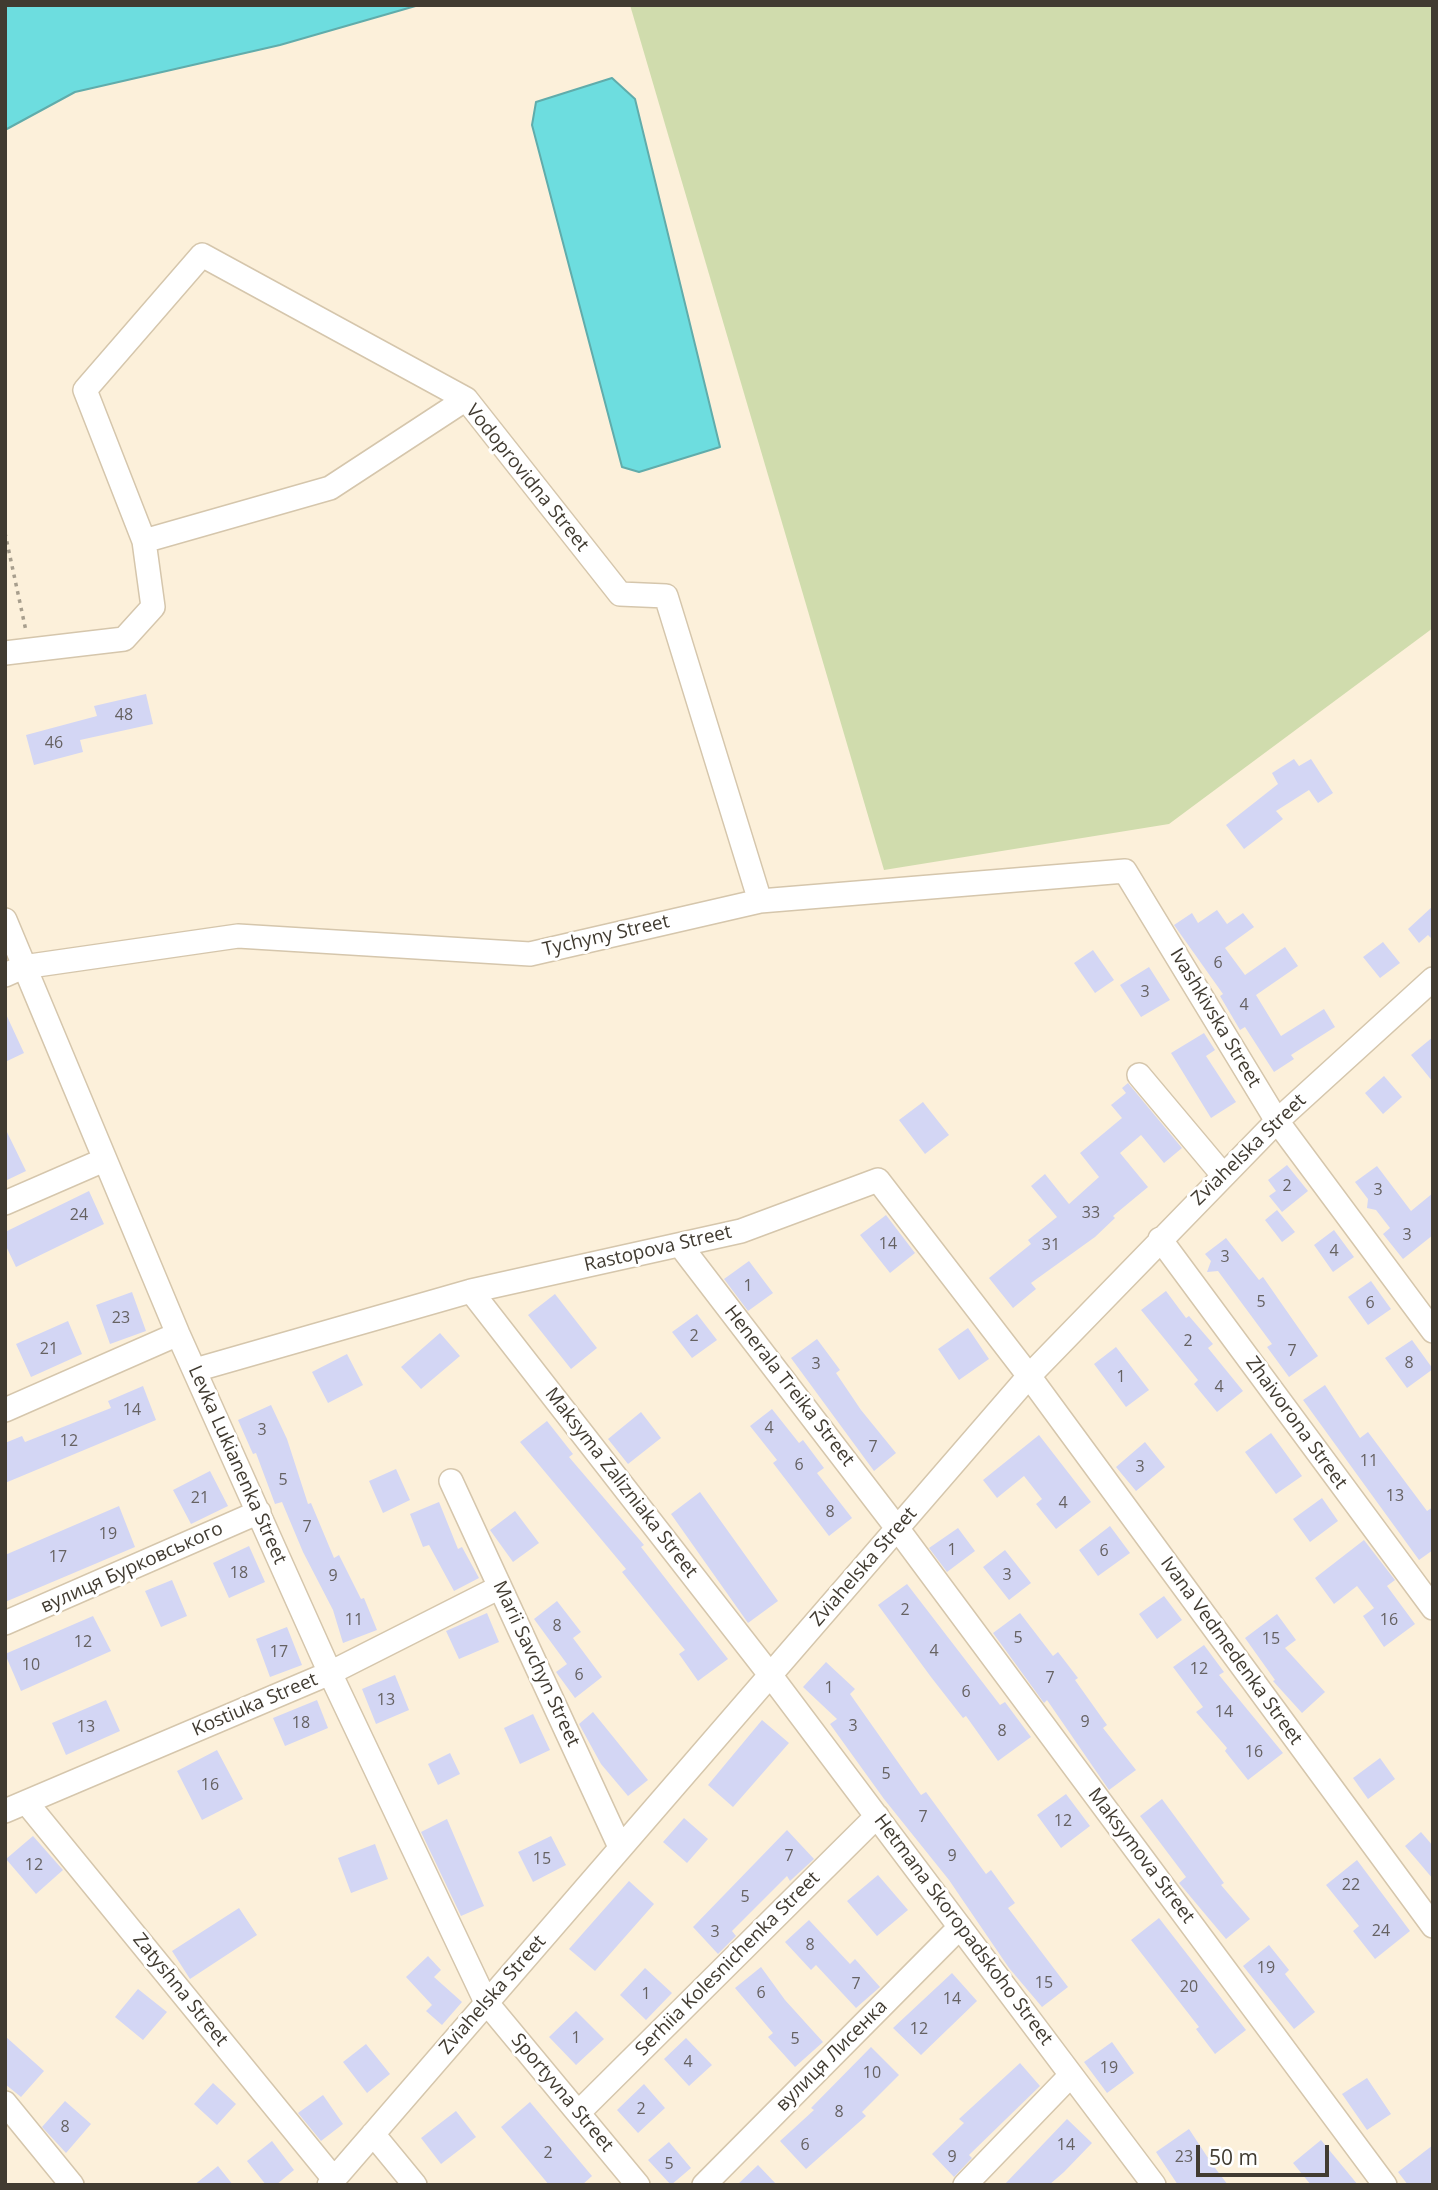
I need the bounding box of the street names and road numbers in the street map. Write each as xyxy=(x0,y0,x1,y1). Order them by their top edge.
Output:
street label: Vodoprovidna Street xyxy=(461,400,593,556)
street label: Tychyny Street xyxy=(540,910,672,962)
street label: Ivashkivska Street xyxy=(1165,944,1265,1092)
street label: Zviahelska Street xyxy=(1187,1090,1311,1210)
street label: Rastopova Street xyxy=(582,1221,734,1277)
street label: Henerala Treika Street xyxy=(719,1301,859,1471)
street label: Zhaivorona Street xyxy=(1240,1352,1352,1494)
street label: Levka Lukianenka Street xyxy=(183,1362,291,1568)
street label: Maksyma Zalizniaka Street xyxy=(540,1383,702,1583)
street label: Zviahelska Street xyxy=(806,1503,922,1631)
street label: вулиця Бурковського xyxy=(37,1518,227,1618)
street label: Ivana Vedmedenka Street xyxy=(1155,1553,1307,1749)
street label: Marii Savchyn Street xyxy=(488,1577,584,1751)
street label: Kostiuka Street xyxy=(189,1668,321,1742)
street label: Maksymova Street xyxy=(1083,1784,1199,1928)
street label: Hetmana Skoropadskoho Street xyxy=(869,1810,1057,2050)
street label: Serhiia Kolesnichenka Street xyxy=(631,1867,825,2061)
street label: Zatyshna Street xyxy=(128,1929,232,2051)
street label: Zviahelska Street xyxy=(435,1931,551,2059)
street label: вулиця Лисенка xyxy=(771,1995,893,2117)
street label: Sportyvna Street xyxy=(506,2029,618,2157)

